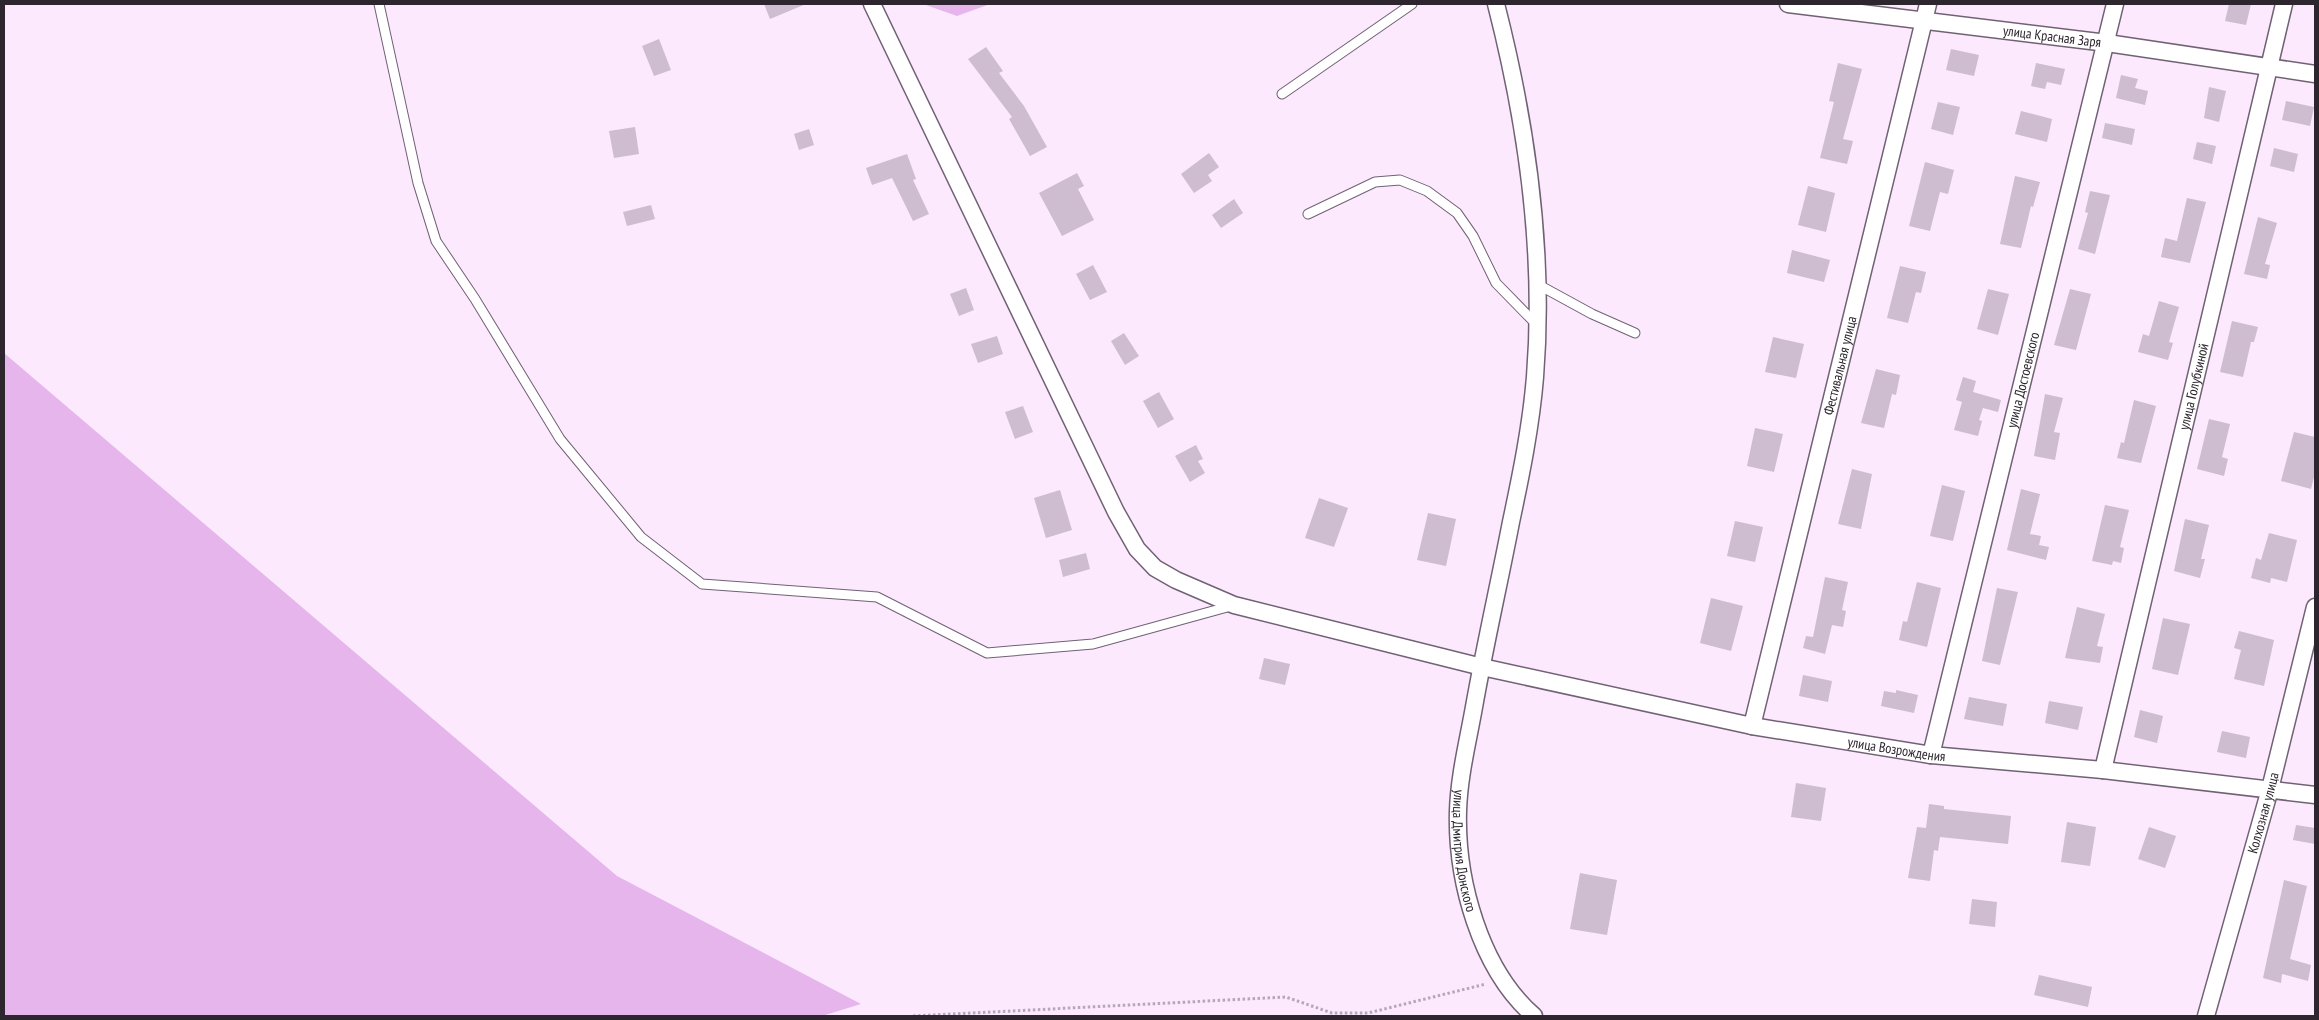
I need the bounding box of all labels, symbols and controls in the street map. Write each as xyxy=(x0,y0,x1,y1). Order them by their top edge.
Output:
street label: улица Красная Заря xyxy=(2002,21,2102,51)
street label: Фестивальная улица xyxy=(1819,314,1861,417)
street label: улица Достоевского xyxy=(2002,330,2043,430)
street label: улица Голубкиной xyxy=(2175,341,2213,432)
street label: улица Возрождения xyxy=(1846,733,1946,765)
street label: Колхозная улица xyxy=(2243,771,2283,855)
street label: улица Дмитрия Донского xyxy=(1449,789,1480,914)

